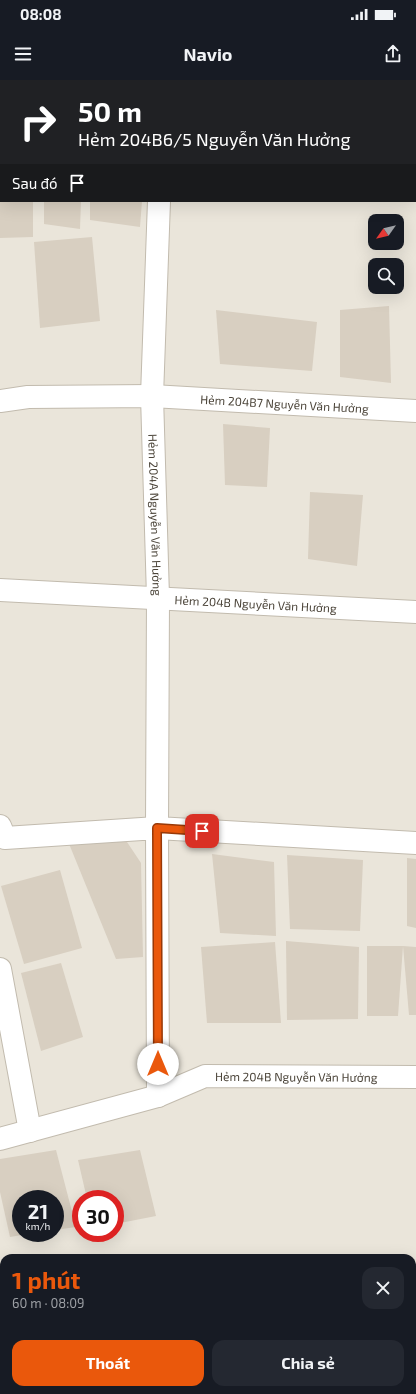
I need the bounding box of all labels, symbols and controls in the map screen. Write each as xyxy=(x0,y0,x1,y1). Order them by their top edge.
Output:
text: 08:08 xyxy=(20,5,61,23)
icon: menu xyxy=(12,43,34,65)
text: Navio xyxy=(184,43,232,65)
icon: share xyxy=(382,43,404,65)
text: 50 m xyxy=(78,94,142,128)
icon: right xyxy=(12,96,64,148)
text: Hẻm 204B6/5 Nguyễn Văn Hưởng xyxy=(78,128,351,150)
icon: arrive xyxy=(66,172,88,194)
text: Sau đó xyxy=(12,174,58,192)
north arrow xyxy=(368,214,404,250)
map controls xyxy=(368,214,404,294)
button: search xyxy=(368,258,404,294)
street label: Hẻm 204B7 Nguyễn Văn Hưởng xyxy=(200,392,369,415)
street label: Hẻm 204A Nguyễn Văn Hưởng xyxy=(146,434,165,596)
street label: Hẻm 204B Nguyễn Văn Hưởng xyxy=(174,592,337,615)
pin xyxy=(185,814,219,848)
icon: arrive xyxy=(191,820,213,842)
position arrow xyxy=(137,1043,179,1085)
street label: Hẻm 204B Nguyễn Văn Hưởng xyxy=(215,1069,378,1084)
speed limit sign: 30 xyxy=(72,1190,124,1242)
text: 21 xyxy=(28,1199,48,1223)
text: km/h xyxy=(26,1220,50,1232)
text: 1 phút xyxy=(12,1265,80,1294)
button: close xyxy=(362,1267,404,1309)
text: 60 m · 08:09 xyxy=(12,1295,85,1311)
button: Thoát xyxy=(12,1340,204,1386)
button: Chia sẻ xyxy=(212,1340,404,1386)

